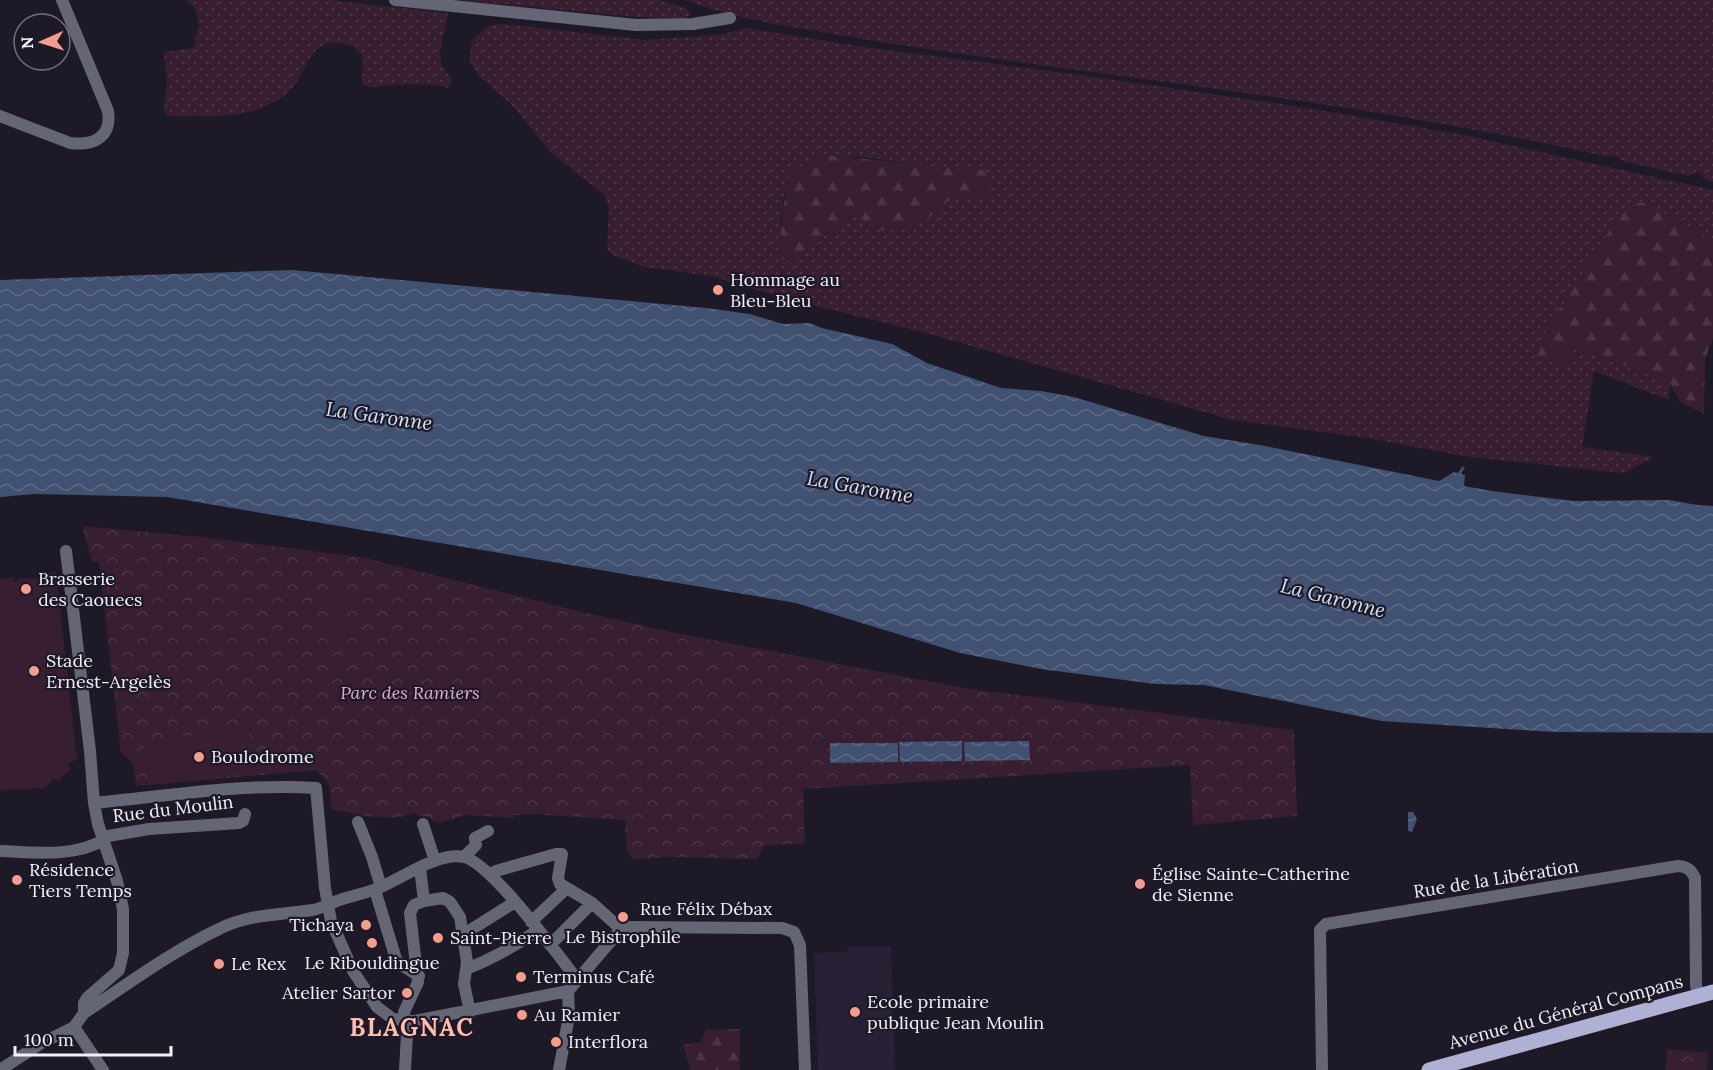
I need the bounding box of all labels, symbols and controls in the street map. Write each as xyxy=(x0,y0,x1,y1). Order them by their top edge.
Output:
north arrow xyxy=(12,12,72,72)
text: N xyxy=(17,36,37,49)
place label: Hommage au Bleu-Bleu xyxy=(730,268,840,312)
marker: Hommage au Bleu-Bleu xyxy=(711,283,725,297)
water label: La Garonne xyxy=(324,396,434,435)
water label: La Garonne xyxy=(805,465,915,508)
place label: Brasserie des Caouecs xyxy=(38,567,142,611)
water label: La Garonne xyxy=(1278,572,1388,623)
marker: Brasserie des Caouecs xyxy=(19,582,33,596)
place label: Stade Ernest-Argelès xyxy=(46,649,171,693)
marker: Stade Ernest-Argelès xyxy=(27,664,41,678)
park label: Parc des Ramiers xyxy=(340,681,480,704)
place label: Boulodrome xyxy=(211,745,314,768)
marker: Boulodrome xyxy=(192,750,206,764)
street label: Rue du Moulin xyxy=(111,790,235,827)
street label: Rue de la Libération xyxy=(1412,854,1580,903)
place label: Résidence Tiers Temps xyxy=(29,858,132,902)
place label: Église Sainte-Catherine de Sienne xyxy=(1152,862,1350,906)
marker: Résidence Tiers Temps xyxy=(10,873,24,887)
marker: Église Sainte-Catherine de Sienne xyxy=(1133,877,1147,891)
street label: Rue Félix Débax xyxy=(640,897,773,920)
marker: Le Bistrophile xyxy=(616,910,630,924)
place label: Tichaya xyxy=(289,913,354,936)
marker: Tichaya xyxy=(359,918,373,932)
place label: Le Bistrophile xyxy=(565,925,681,948)
place label: Saint-Pierre xyxy=(450,926,552,949)
marker: Saint-Pierre xyxy=(431,931,445,945)
marker: Le Ribouldingue xyxy=(365,936,379,950)
place label: Le Ribouldingue xyxy=(304,951,440,974)
place label: Le Rex xyxy=(231,952,287,975)
marker: Le Rex xyxy=(212,957,226,971)
place label: Terminus Café xyxy=(533,965,655,988)
street label: Avenue du Général Compans xyxy=(1445,969,1685,1054)
marker: Terminus Café xyxy=(514,970,528,984)
place label: Atelier Sartor xyxy=(281,981,395,1004)
marker: Atelier Sartor xyxy=(400,986,414,1000)
place label: Ecole primaire publique Jean Moulin xyxy=(867,990,1044,1034)
place label: Au Ramier xyxy=(533,1003,620,1026)
marker: Ecole primaire publique Jean Moulin xyxy=(848,1005,862,1019)
marker: Au Ramier xyxy=(515,1008,529,1022)
district label: BLAGNAC xyxy=(350,1012,474,1043)
scale bar xyxy=(15,1019,171,1057)
text: 100 m xyxy=(24,1028,74,1051)
place label: Interflora xyxy=(568,1030,648,1053)
marker: Interflora xyxy=(549,1035,563,1049)

